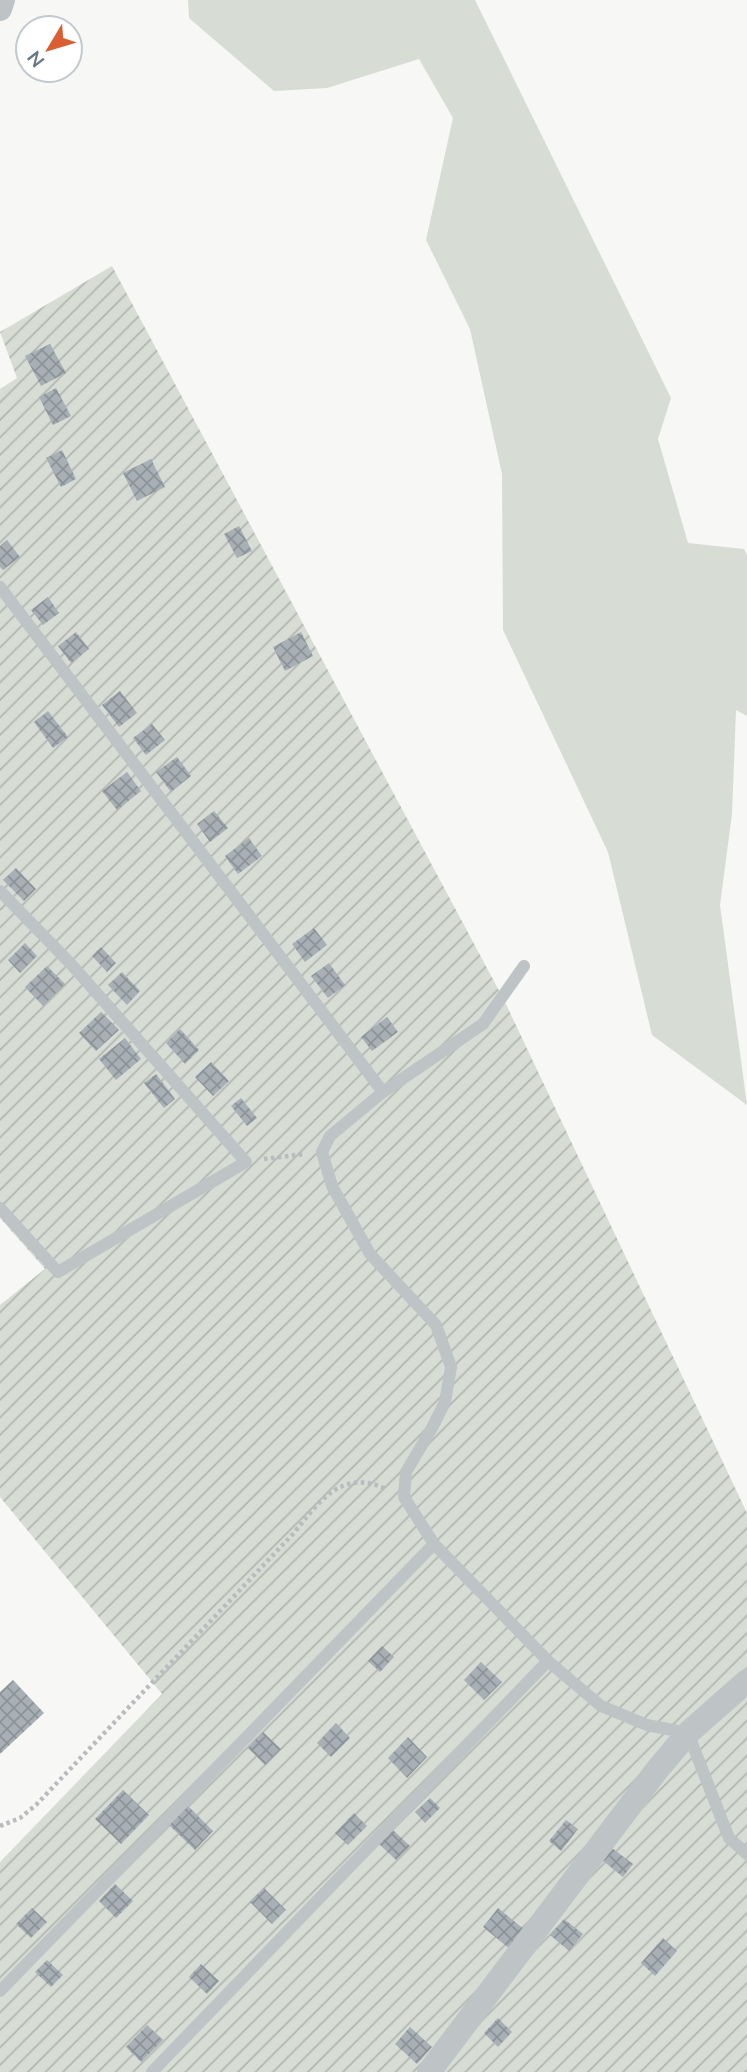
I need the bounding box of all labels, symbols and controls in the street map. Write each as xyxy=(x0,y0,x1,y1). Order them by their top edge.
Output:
north arrow xyxy=(14,14,84,84)
text: N xyxy=(22,46,49,73)

